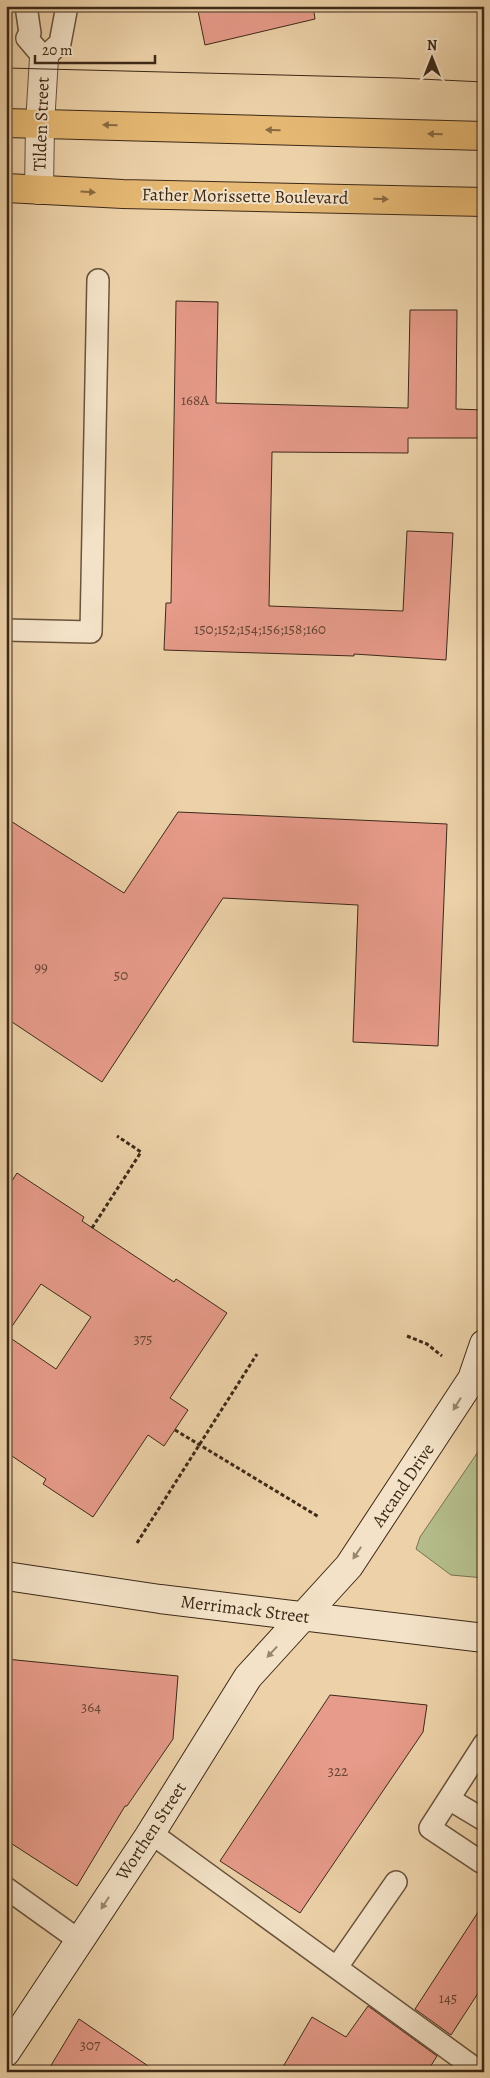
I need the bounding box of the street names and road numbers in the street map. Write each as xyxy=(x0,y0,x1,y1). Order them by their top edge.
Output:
street label: Tilden Street xyxy=(27,76,55,171)
street label: Father Morissette Boulevard xyxy=(141,182,349,210)
street label: Arcand Drive xyxy=(366,1438,440,1532)
street label: Merrimack Street xyxy=(179,1589,311,1629)
street label: Worthen Street xyxy=(110,1777,192,1886)

